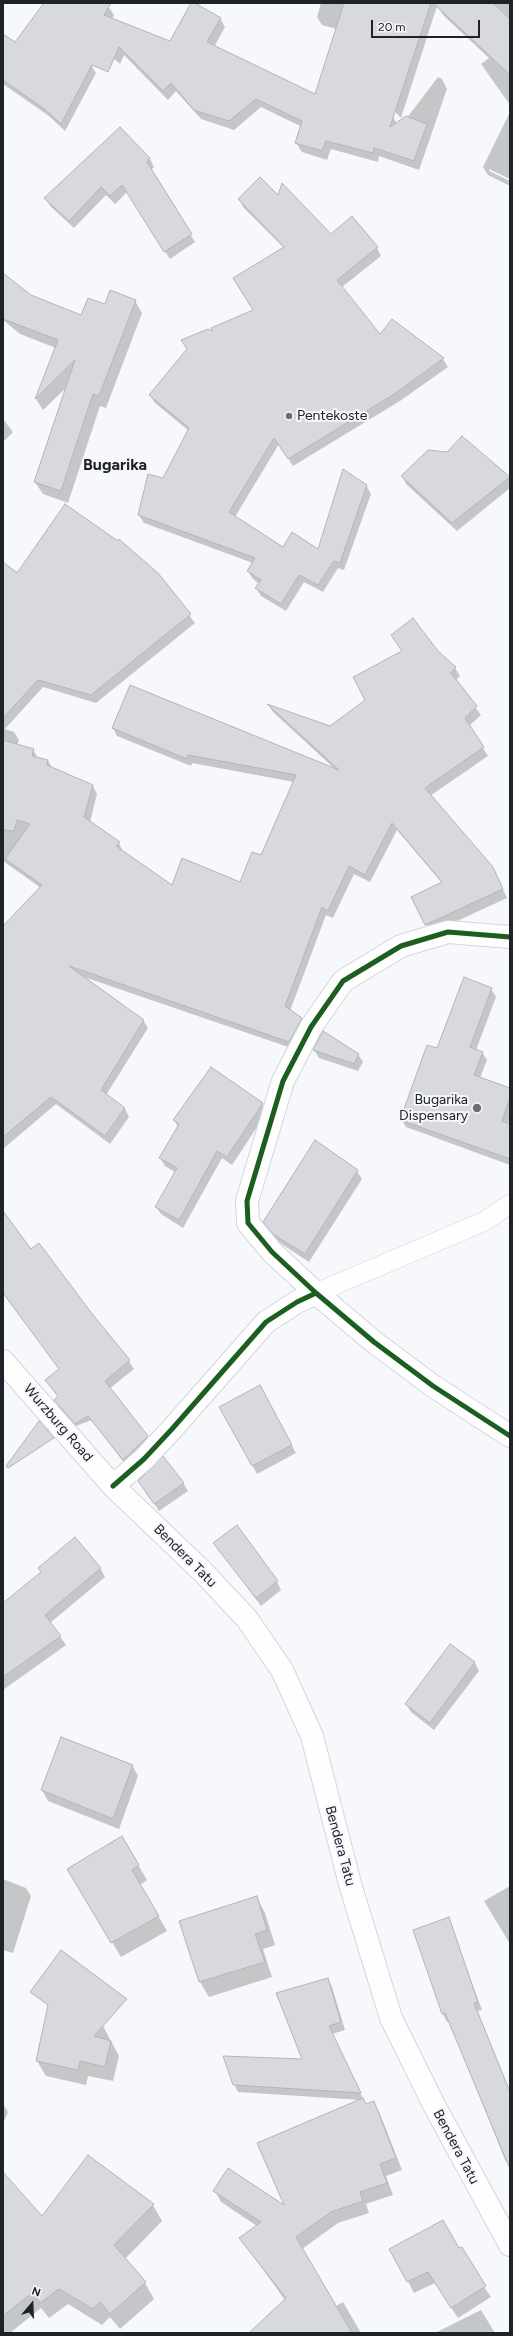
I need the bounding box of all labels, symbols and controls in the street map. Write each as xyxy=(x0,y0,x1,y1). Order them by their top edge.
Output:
scale bar xyxy=(373,12,482,38)
text: 20 m xyxy=(378,20,406,34)
place label: Pentekoste xyxy=(297,408,368,424)
marker: Pentekoste xyxy=(284,411,294,421)
district label: Bugarika xyxy=(83,455,147,475)
place label: Bugarika Dispensary xyxy=(399,1092,468,1124)
marker: Bugarika Dispensary xyxy=(471,1102,483,1114)
street label: Wurzburg Road xyxy=(20,1381,96,1465)
street label: Bendera Tatu xyxy=(150,1521,220,1591)
street label: Bendera Tatu xyxy=(321,1804,359,1888)
street label: Bendera Tatu xyxy=(429,2107,483,2187)
north arrow xyxy=(12,2284,52,2324)
text: N xyxy=(30,2285,42,2300)

